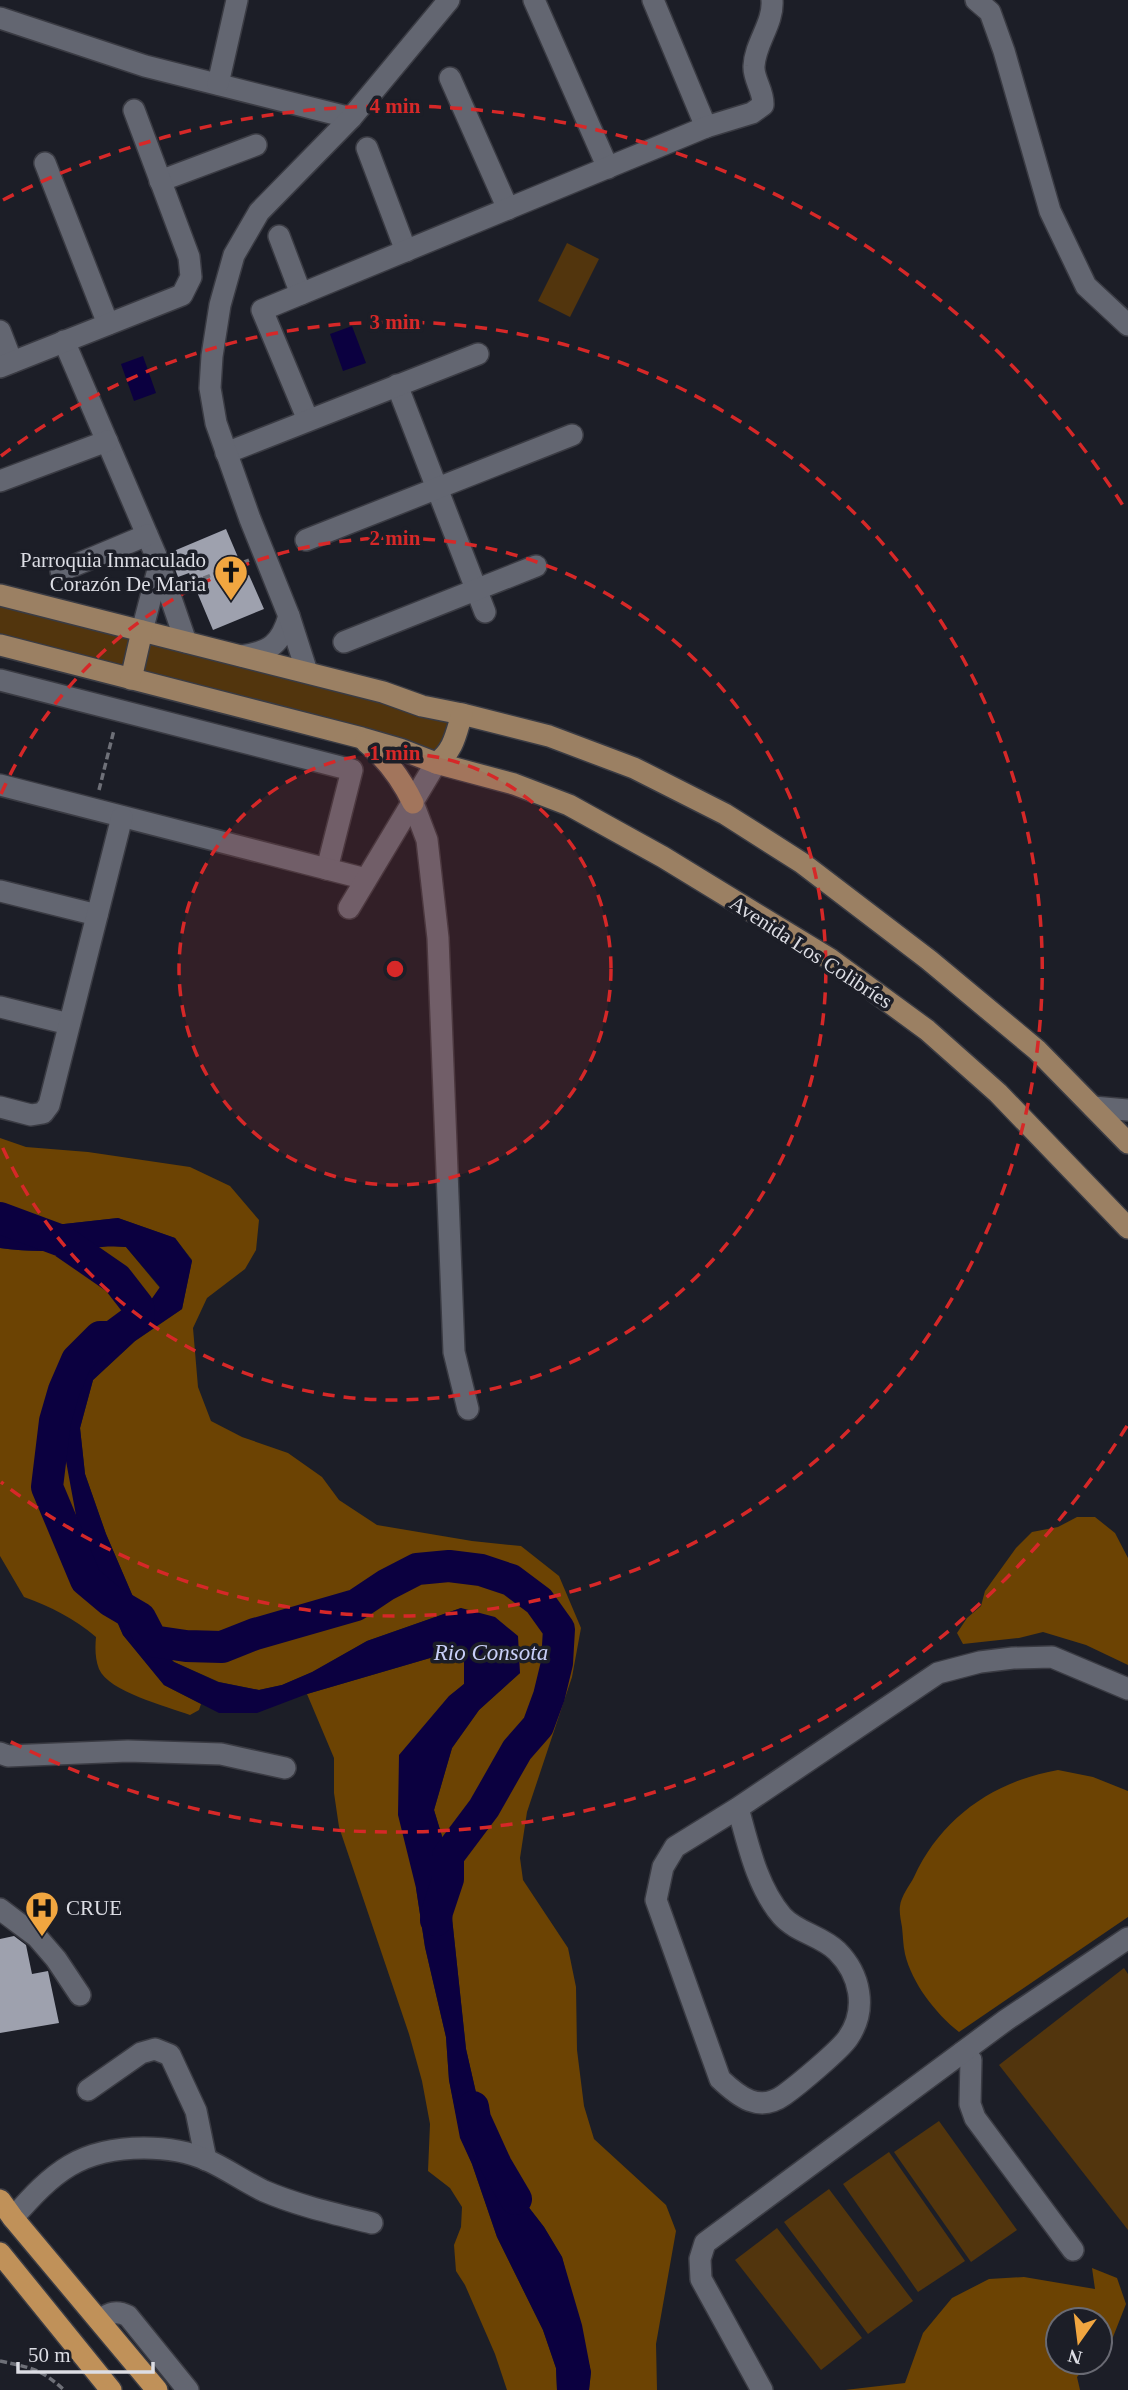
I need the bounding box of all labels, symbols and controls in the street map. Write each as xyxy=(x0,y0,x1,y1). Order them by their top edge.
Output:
text: 4 min xyxy=(370,94,421,118)
text: 3 min xyxy=(370,310,421,334)
text: 2 min xyxy=(370,526,421,550)
place label: Parroquia Inmaculado Corazón De Maria xyxy=(20,548,207,596)
church icon: Parroquia Inmaculado Corazón De Maria xyxy=(212,553,250,602)
text: 1 min xyxy=(370,741,421,765)
street label: Avenida Los Colibríes xyxy=(725,891,897,1013)
centre of rings xyxy=(383,957,407,981)
water label: Rio Consota xyxy=(433,1640,548,1665)
hospital icon: CRUE xyxy=(23,1889,61,1938)
place label: CRUE xyxy=(66,1896,122,1920)
north arrow xyxy=(1044,2306,1114,2376)
scale bar xyxy=(18,2330,152,2374)
text: 50 m xyxy=(28,2343,71,2367)
text: N xyxy=(1066,2345,1084,2369)

